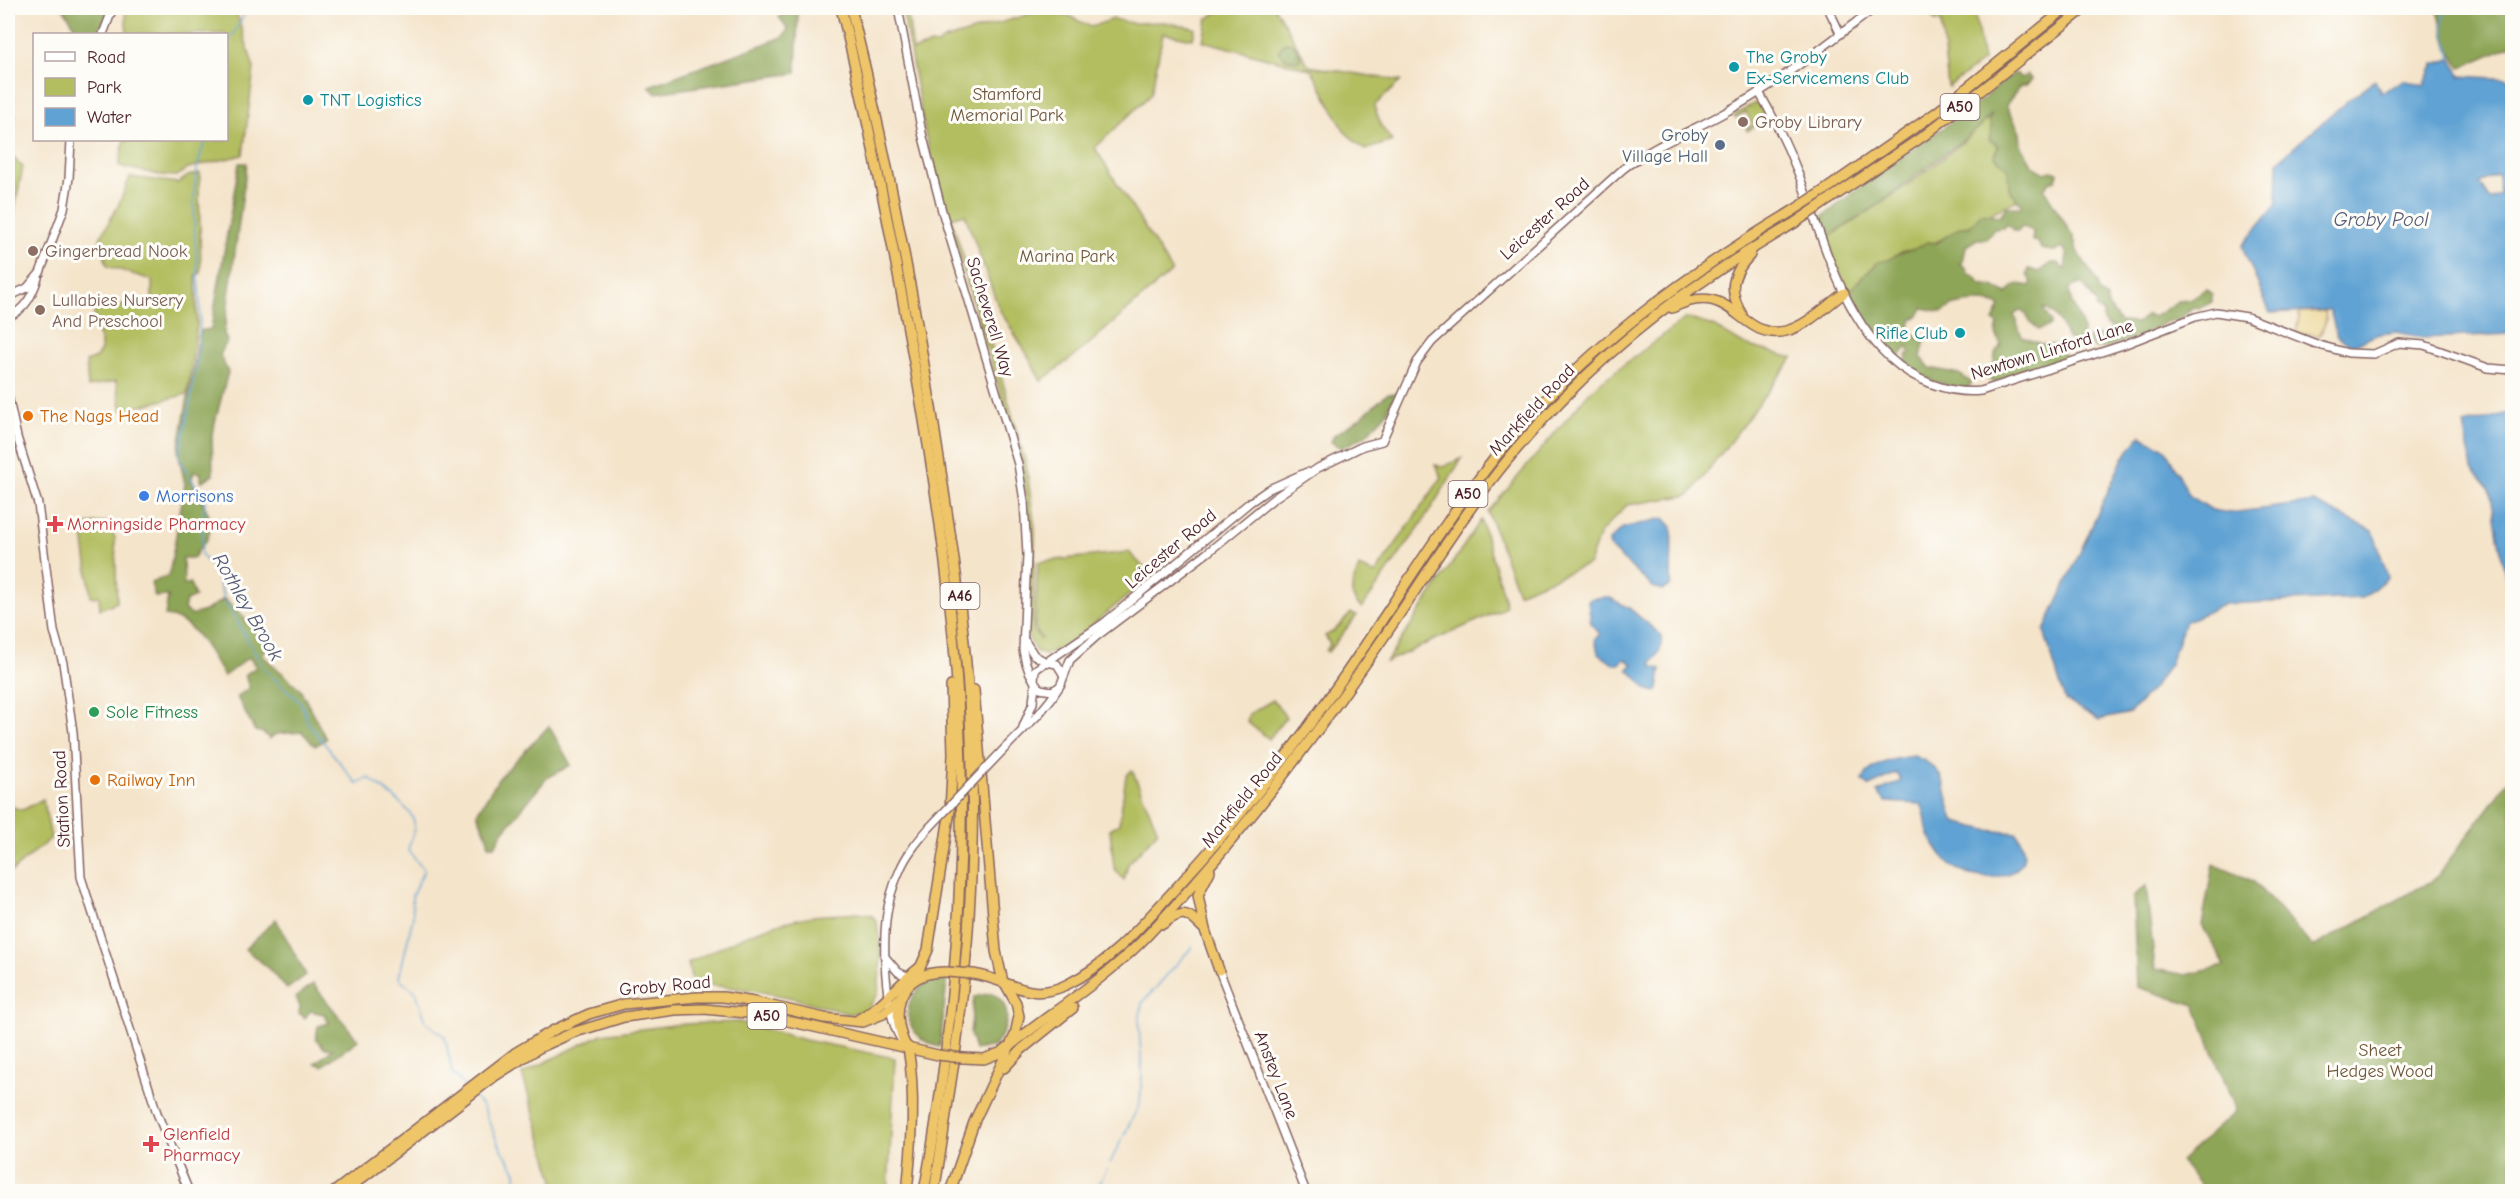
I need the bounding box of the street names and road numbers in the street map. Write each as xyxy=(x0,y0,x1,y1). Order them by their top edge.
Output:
road number: A50 xyxy=(1940,94,1980,120)
street label: Leicester Road xyxy=(1496,174,1594,264)
street label: Sacheverell Way xyxy=(962,255,1018,380)
street label: Newtown Linford Lane xyxy=(1968,315,2136,385)
street label: Markfield Road xyxy=(1485,360,1579,460)
road number: A50 xyxy=(1448,481,1488,507)
street label: Leicester Road xyxy=(1121,505,1221,593)
road number: A46 xyxy=(940,583,980,609)
street label: Markfield Road xyxy=(1197,748,1287,852)
street label: Station Road xyxy=(49,750,75,848)
street label: Groby Road xyxy=(618,972,712,1000)
road number: A50 xyxy=(748,1003,786,1029)
street label: Anstey Lane xyxy=(1250,1028,1302,1122)

